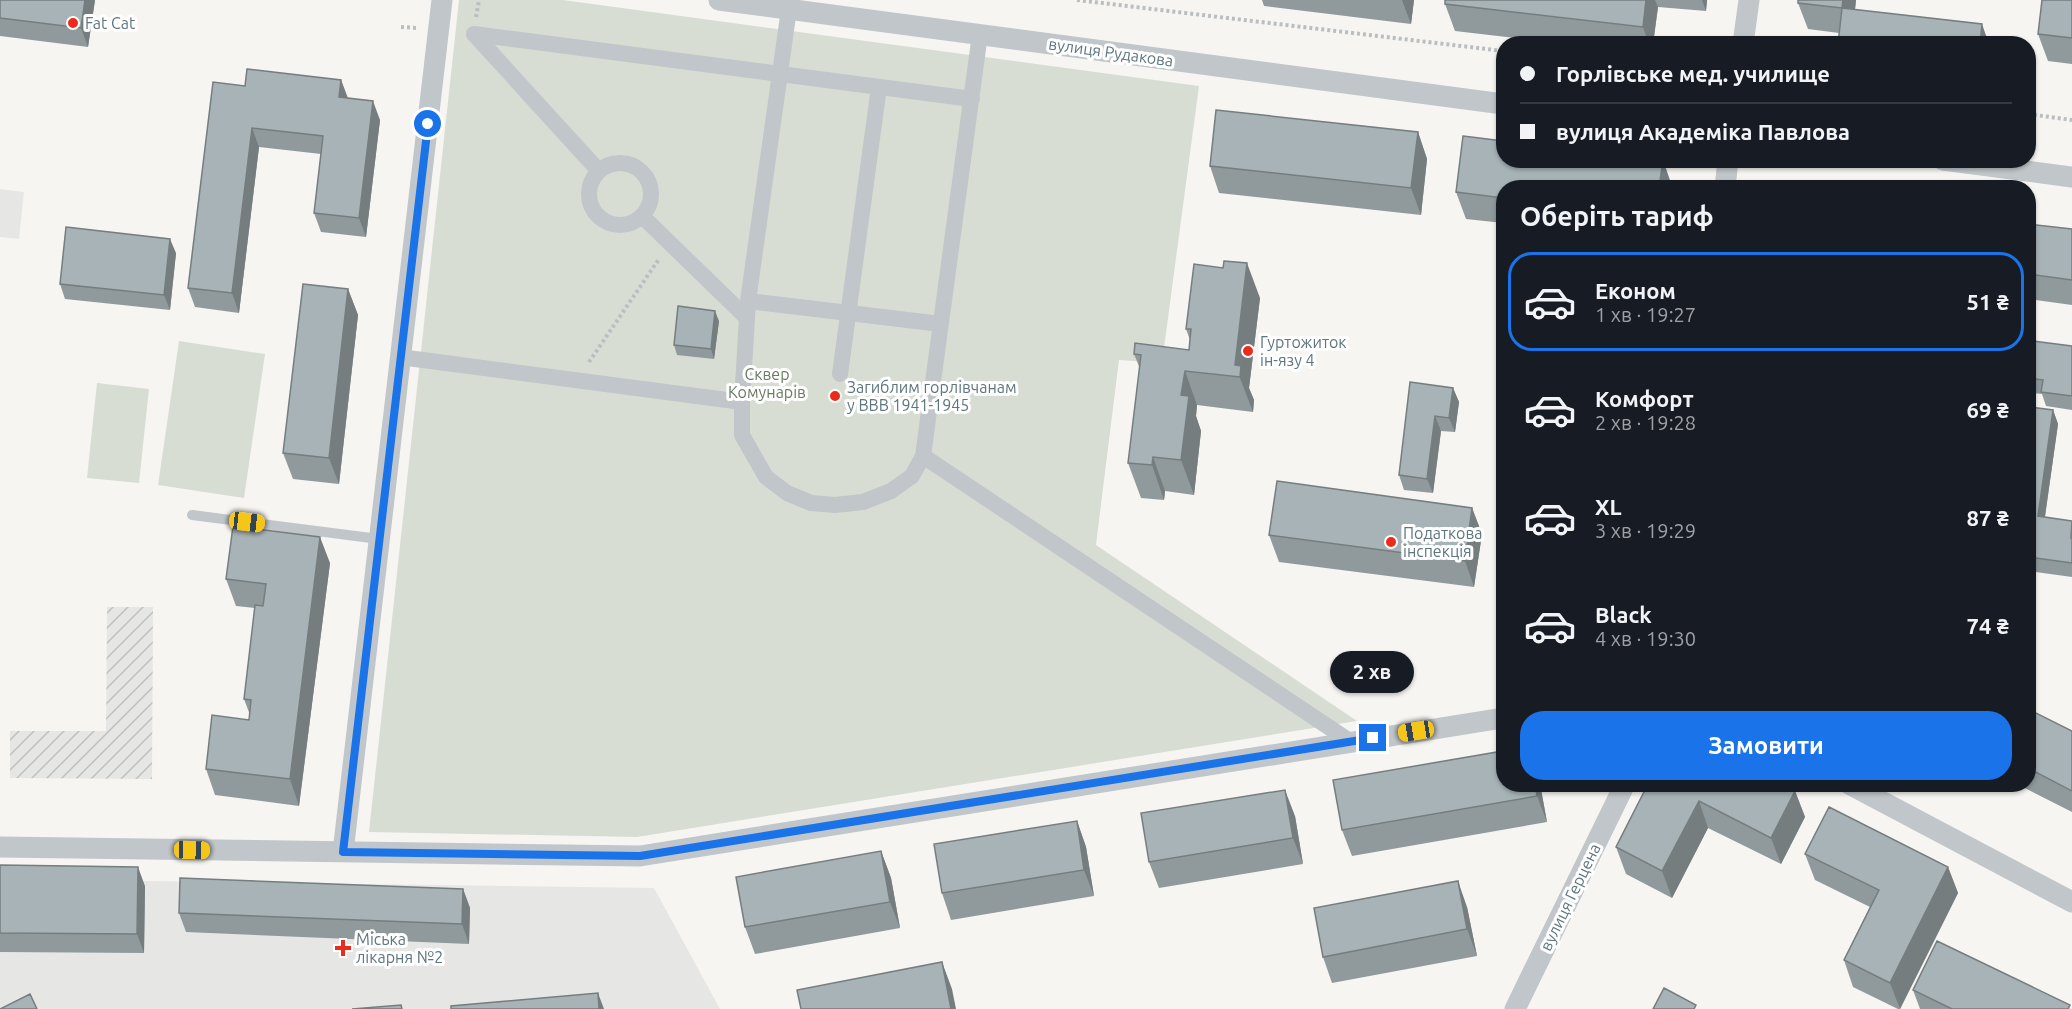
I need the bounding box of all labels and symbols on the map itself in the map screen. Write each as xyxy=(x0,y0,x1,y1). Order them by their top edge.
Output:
place label: Fat Cat xyxy=(85,14,136,32)
marker: Fat Cat xyxy=(66,16,80,30)
street label: вулиця Рудакова xyxy=(1047,34,1175,70)
route start xyxy=(414,110,441,137)
place label: Гуртожиток ін-язу 4 xyxy=(1260,333,1347,369)
marker: Гуртожиток ін-язу 4 xyxy=(1241,344,1255,358)
park label: Сквер Комунарів xyxy=(728,365,806,401)
place label: Загиблим горлівчанам у ВВВ 1941-1945 xyxy=(847,378,1017,414)
marker: Загиблим горлівчанам у ВВВ 1941-1945 xyxy=(828,389,842,403)
car xyxy=(228,511,266,533)
place label: Податкова інспекція xyxy=(1403,524,1482,560)
marker: Податкова інспекція xyxy=(1384,535,1398,549)
callout: 2 хв xyxy=(1331,651,1415,693)
car xyxy=(1397,719,1435,743)
route end xyxy=(1359,724,1386,751)
street label: вулиця Герцена xyxy=(1536,840,1604,954)
car xyxy=(174,841,210,859)
place label: Міська лікарня №2 xyxy=(356,930,443,966)
marker: Міська лікарня №2 xyxy=(334,939,352,957)

